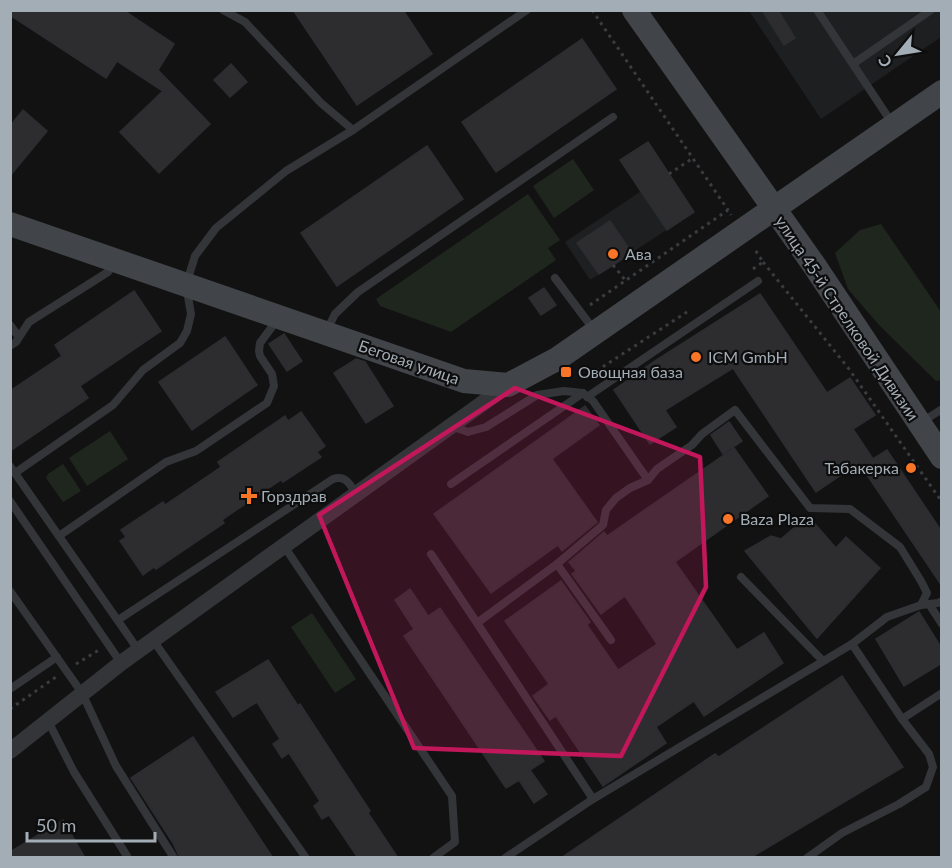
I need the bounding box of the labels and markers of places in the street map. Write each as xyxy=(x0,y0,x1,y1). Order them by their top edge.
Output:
place label: Ава xyxy=(625,244,652,263)
marker: Ава xyxy=(606,247,620,261)
place label: ICM GmbH xyxy=(708,347,788,366)
marker: ICM GmbH xyxy=(689,350,703,364)
place label: Овощная база xyxy=(578,362,683,381)
marker: Овощная база xyxy=(559,365,573,379)
place label: Табакерка xyxy=(825,458,899,477)
marker: Табакерка xyxy=(904,461,918,475)
place label: Горздрав xyxy=(261,486,327,505)
marker: Горздрав xyxy=(242,489,256,503)
place label: Baza Plaza xyxy=(740,509,814,528)
marker: Baza Plaza xyxy=(721,512,735,526)

